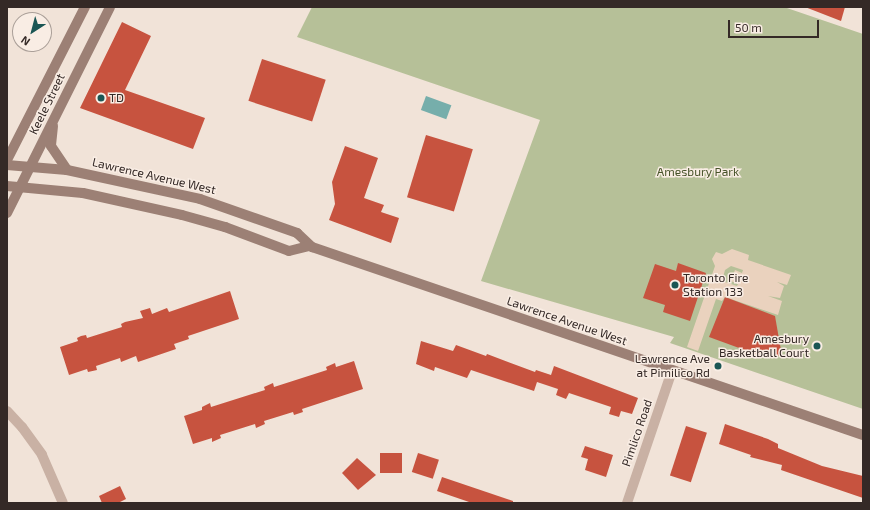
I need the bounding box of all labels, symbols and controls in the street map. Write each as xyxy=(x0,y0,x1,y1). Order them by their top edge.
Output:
north arrow xyxy=(12,12,52,52)
scale bar xyxy=(730,12,821,38)
text: 50 m xyxy=(735,20,762,34)
text: N xyxy=(18,34,32,49)
street label: Keele Street xyxy=(26,71,68,137)
place label: TD xyxy=(109,91,124,105)
marker: TD xyxy=(96,93,106,103)
street label: Lawrence Avenue West xyxy=(91,155,217,197)
park label: Amesbury Park xyxy=(657,165,739,179)
place label: Toronto Fire Station 133 xyxy=(683,271,748,299)
marker: Toronto Fire Station 133 xyxy=(670,280,680,290)
street label: Lawrence Avenue West xyxy=(505,294,629,348)
place label: Amesbury Basketball Court xyxy=(719,332,809,360)
marker: Amesbury Basketball Court xyxy=(812,341,822,351)
place label: Lawrence Ave at Pimilico Rd xyxy=(634,352,710,380)
marker: Lawrence Ave at Pimilico Rd xyxy=(713,361,723,371)
street label: Pimlico Road xyxy=(619,398,655,468)

